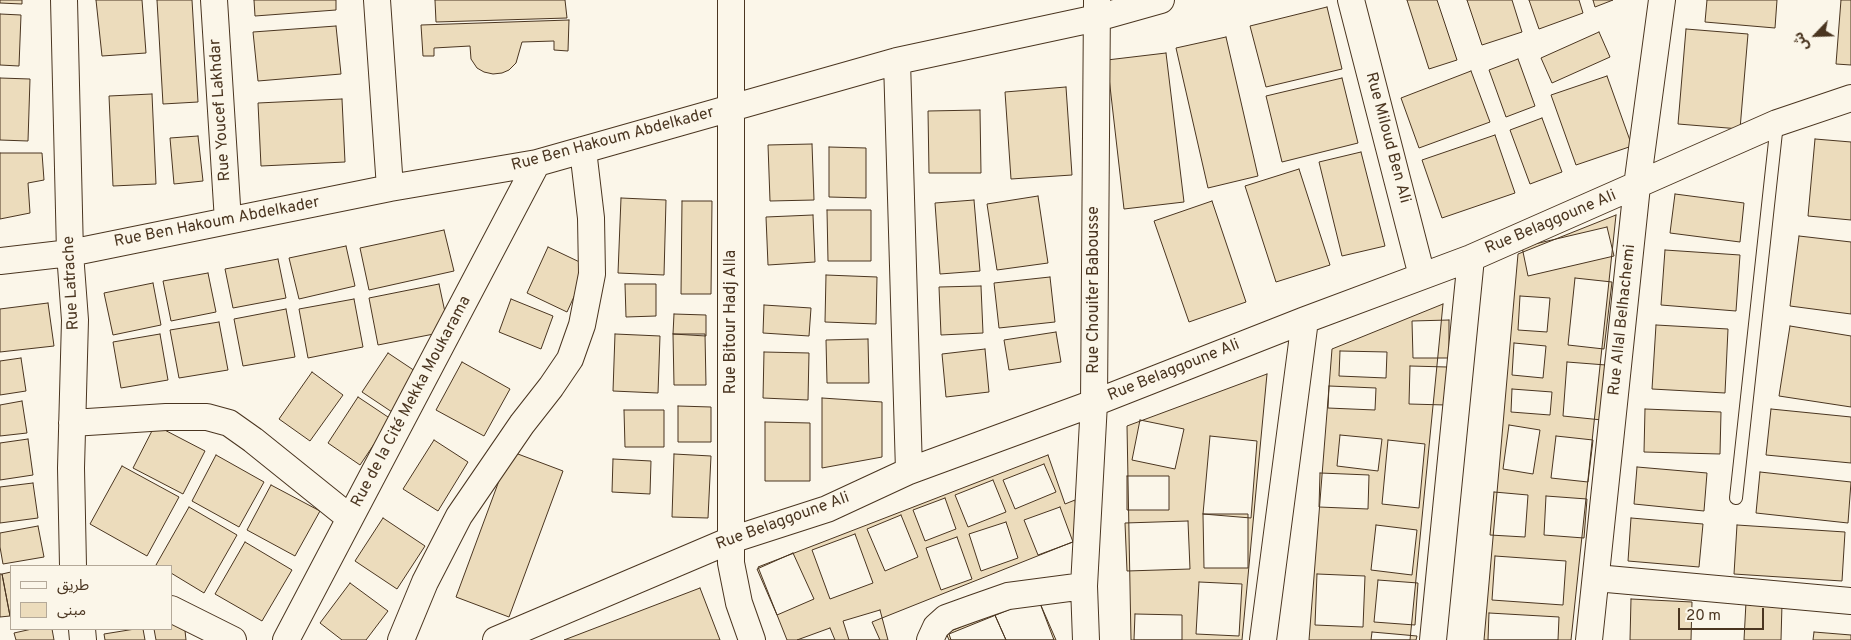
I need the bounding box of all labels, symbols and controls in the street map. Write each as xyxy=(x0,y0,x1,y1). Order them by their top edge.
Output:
north arrow xyxy=(1791,10,1841,60)
text: ش xyxy=(1790,29,1814,54)
street label: Rue Youcef Lakhdar xyxy=(206,38,236,182)
street label: Rue Miloud Ben Ali xyxy=(1360,70,1414,206)
street label: Rue Ben Hakoum Abdelkader xyxy=(510,104,716,176)
street label: Rue Belaggoune Ali xyxy=(1483,187,1619,259)
street label: Rue Ben Hakoum Abdelkader xyxy=(113,194,321,252)
street label: Rue Chouiter Babousse xyxy=(1085,206,1105,374)
street label: Rue Latrache xyxy=(60,235,84,331)
street label: Rue Allal Belhachemi xyxy=(1606,243,1640,397)
street label: Rue Bitour Hadj Alla xyxy=(722,250,742,394)
street label: Rue de la Cité Mekka Moukarama xyxy=(348,293,476,511)
street label: Rue Belaggoune Ali xyxy=(1105,336,1243,406)
street label: Rue Belaggoune Ali xyxy=(714,489,852,555)
legend xyxy=(10,565,172,630)
text: طريق xyxy=(57,577,89,596)
scale bar xyxy=(1681,598,1767,630)
text: مبنى xyxy=(57,602,86,621)
text: 20 m xyxy=(1686,607,1721,626)

